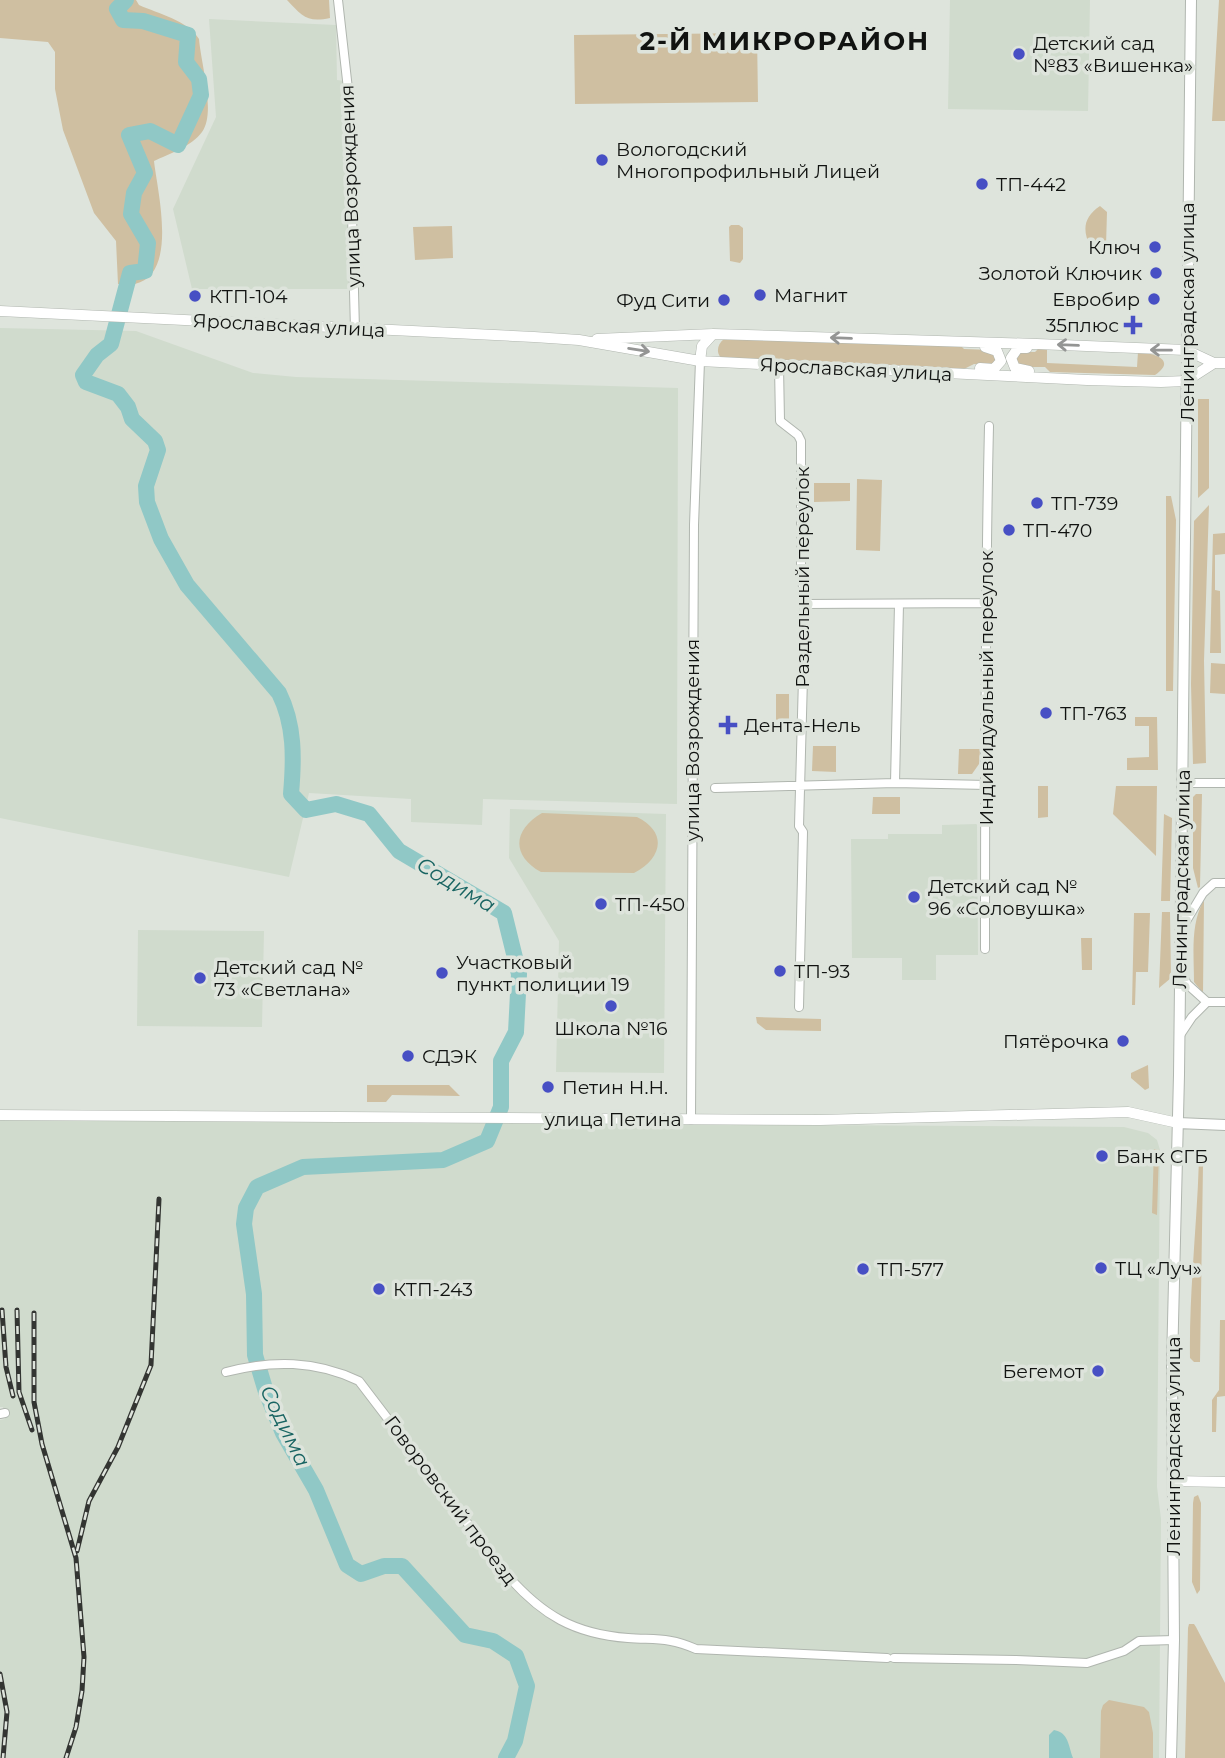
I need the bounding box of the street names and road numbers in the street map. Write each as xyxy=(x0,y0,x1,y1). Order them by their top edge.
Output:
street label: улица Возрождения xyxy=(335,84,366,289)
street label: Ленинградская улица xyxy=(1176,202,1199,422)
street label: Ярославская улица xyxy=(192,309,386,342)
street label: Ярославская улица xyxy=(759,353,953,386)
street label: Раздельный переулок xyxy=(791,466,814,688)
street label: Индивидуальный переулок xyxy=(975,550,998,826)
street label: улица Возрождения xyxy=(681,639,704,842)
street label: Ленинградская улица xyxy=(1168,769,1195,989)
street label: улица Петина xyxy=(543,1108,682,1131)
street label: Ленинградская улица xyxy=(1162,1336,1185,1556)
street label: Говоровский проезд xyxy=(379,1411,522,1589)

